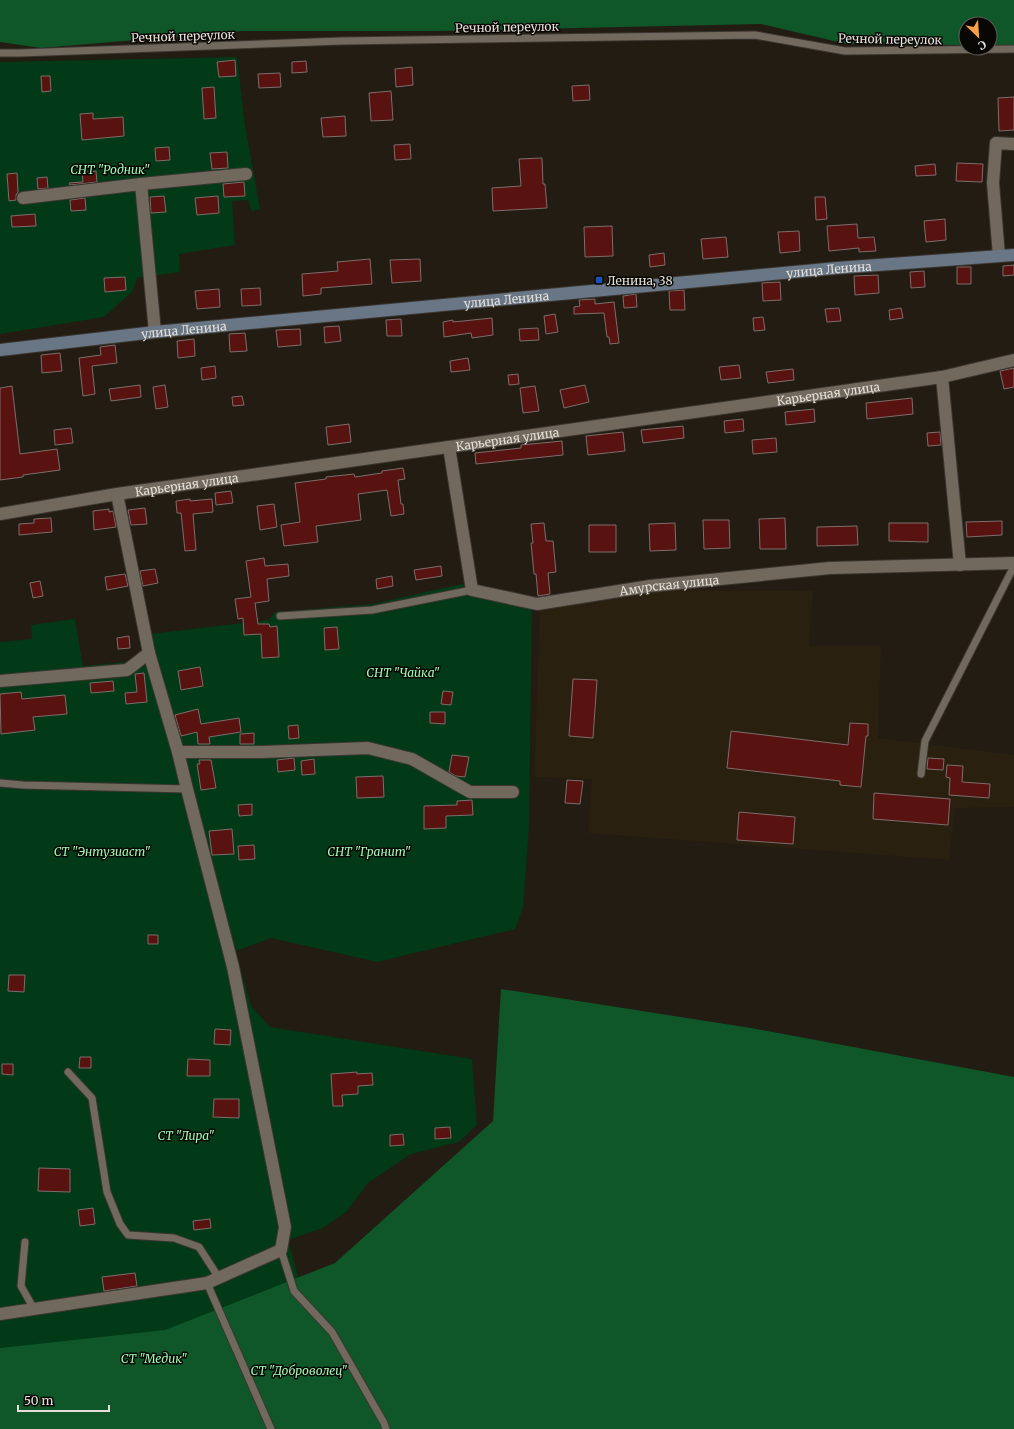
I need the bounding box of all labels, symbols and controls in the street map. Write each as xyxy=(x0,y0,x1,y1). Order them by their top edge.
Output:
north arrow xyxy=(958,16,998,56)
street label: Речной переулок xyxy=(455,19,560,35)
street label: Речной переулок xyxy=(131,27,236,45)
street label: Речной переулок xyxy=(838,31,943,47)
text: С xyxy=(976,37,988,53)
park label: СНТ "Родник" xyxy=(70,162,150,177)
street label: улица Ленина xyxy=(786,258,873,280)
place label: Ленина, 38 xyxy=(607,273,673,288)
marker: Ленина, 38 xyxy=(594,275,604,285)
street label: улица Ленина xyxy=(463,288,550,310)
street label: улица Ленина xyxy=(140,318,228,341)
street label: Карьерная улица xyxy=(776,378,881,408)
street label: Карьерная улица xyxy=(455,424,561,453)
street label: Карьерная улица xyxy=(134,469,240,499)
street label: Амурская улица xyxy=(617,572,720,598)
park label: СНТ "Чайка" xyxy=(366,665,440,680)
park label: СТ "Энтузиаст" xyxy=(54,844,150,859)
park label: СНТ "Гранит" xyxy=(327,844,411,859)
park label: СТ "Лира" xyxy=(158,1128,214,1143)
park label: СТ "Медик" xyxy=(121,1351,187,1366)
park label: СТ "Доброволец" xyxy=(251,1363,347,1378)
scale bar xyxy=(18,1387,109,1413)
text: 50 m xyxy=(24,1393,53,1408)

